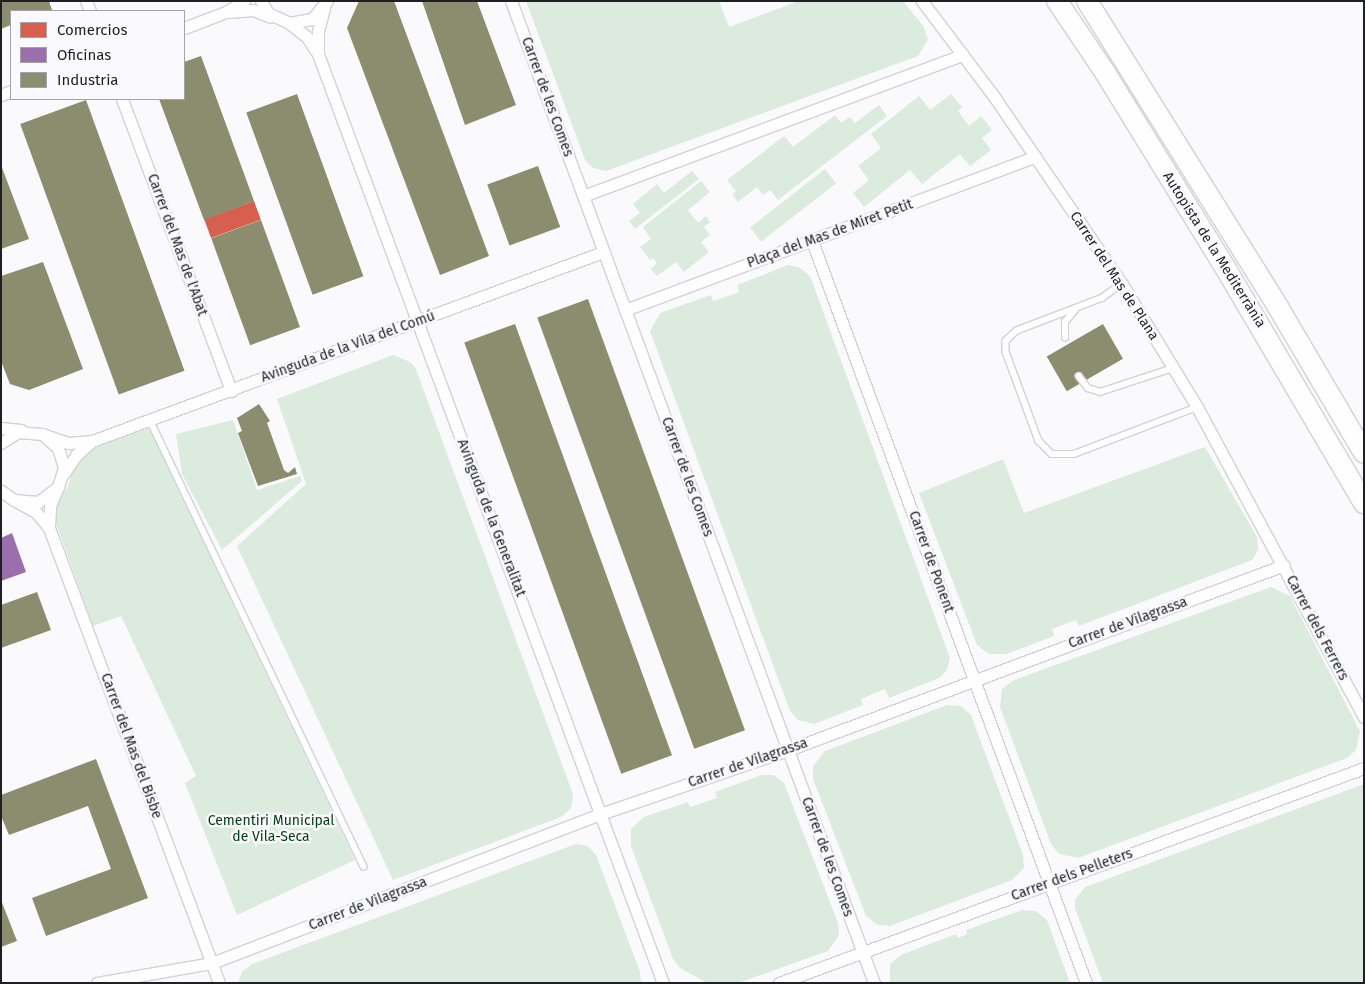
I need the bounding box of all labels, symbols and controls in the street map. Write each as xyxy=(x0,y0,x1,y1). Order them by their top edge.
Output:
legend xyxy=(10,10,185,100)
text: Comercios xyxy=(57,21,127,39)
street label: Carrer de les Comes xyxy=(518,35,576,159)
text: Oficinas xyxy=(57,46,111,64)
text: Industria xyxy=(57,71,119,89)
street label: Autopista de la Mediterrània xyxy=(1159,169,1269,331)
street label: Carrer del Mas de l'Abat xyxy=(143,172,211,318)
street label: Plaça del Mas de Miret Petit xyxy=(745,196,915,272)
street label: Carrer del Mas de Plana xyxy=(1066,209,1162,343)
street label: Avinguda de la Vila del Comú xyxy=(259,308,437,386)
street label: Carrer de les Comes xyxy=(658,415,716,539)
street label: Avinguda de la Generalitat xyxy=(453,437,529,599)
street label: Carrer de Ponent xyxy=(905,509,957,615)
street label: Carrer dels Ferrers xyxy=(1282,573,1352,683)
street label: Carrer de Vilagrassa xyxy=(1066,594,1190,652)
street label: Carrer del Mas del Bisbe xyxy=(97,671,165,821)
street label: Carrer de Vilagrassa xyxy=(686,735,810,791)
street label: Carrer de les Comes xyxy=(798,795,856,919)
park label: Cementiri Municipal de Vila-Seca xyxy=(208,813,334,846)
street label: Carrer dels Pelleters xyxy=(1009,845,1135,905)
street label: Carrer de Vilagrassa xyxy=(306,874,430,934)

